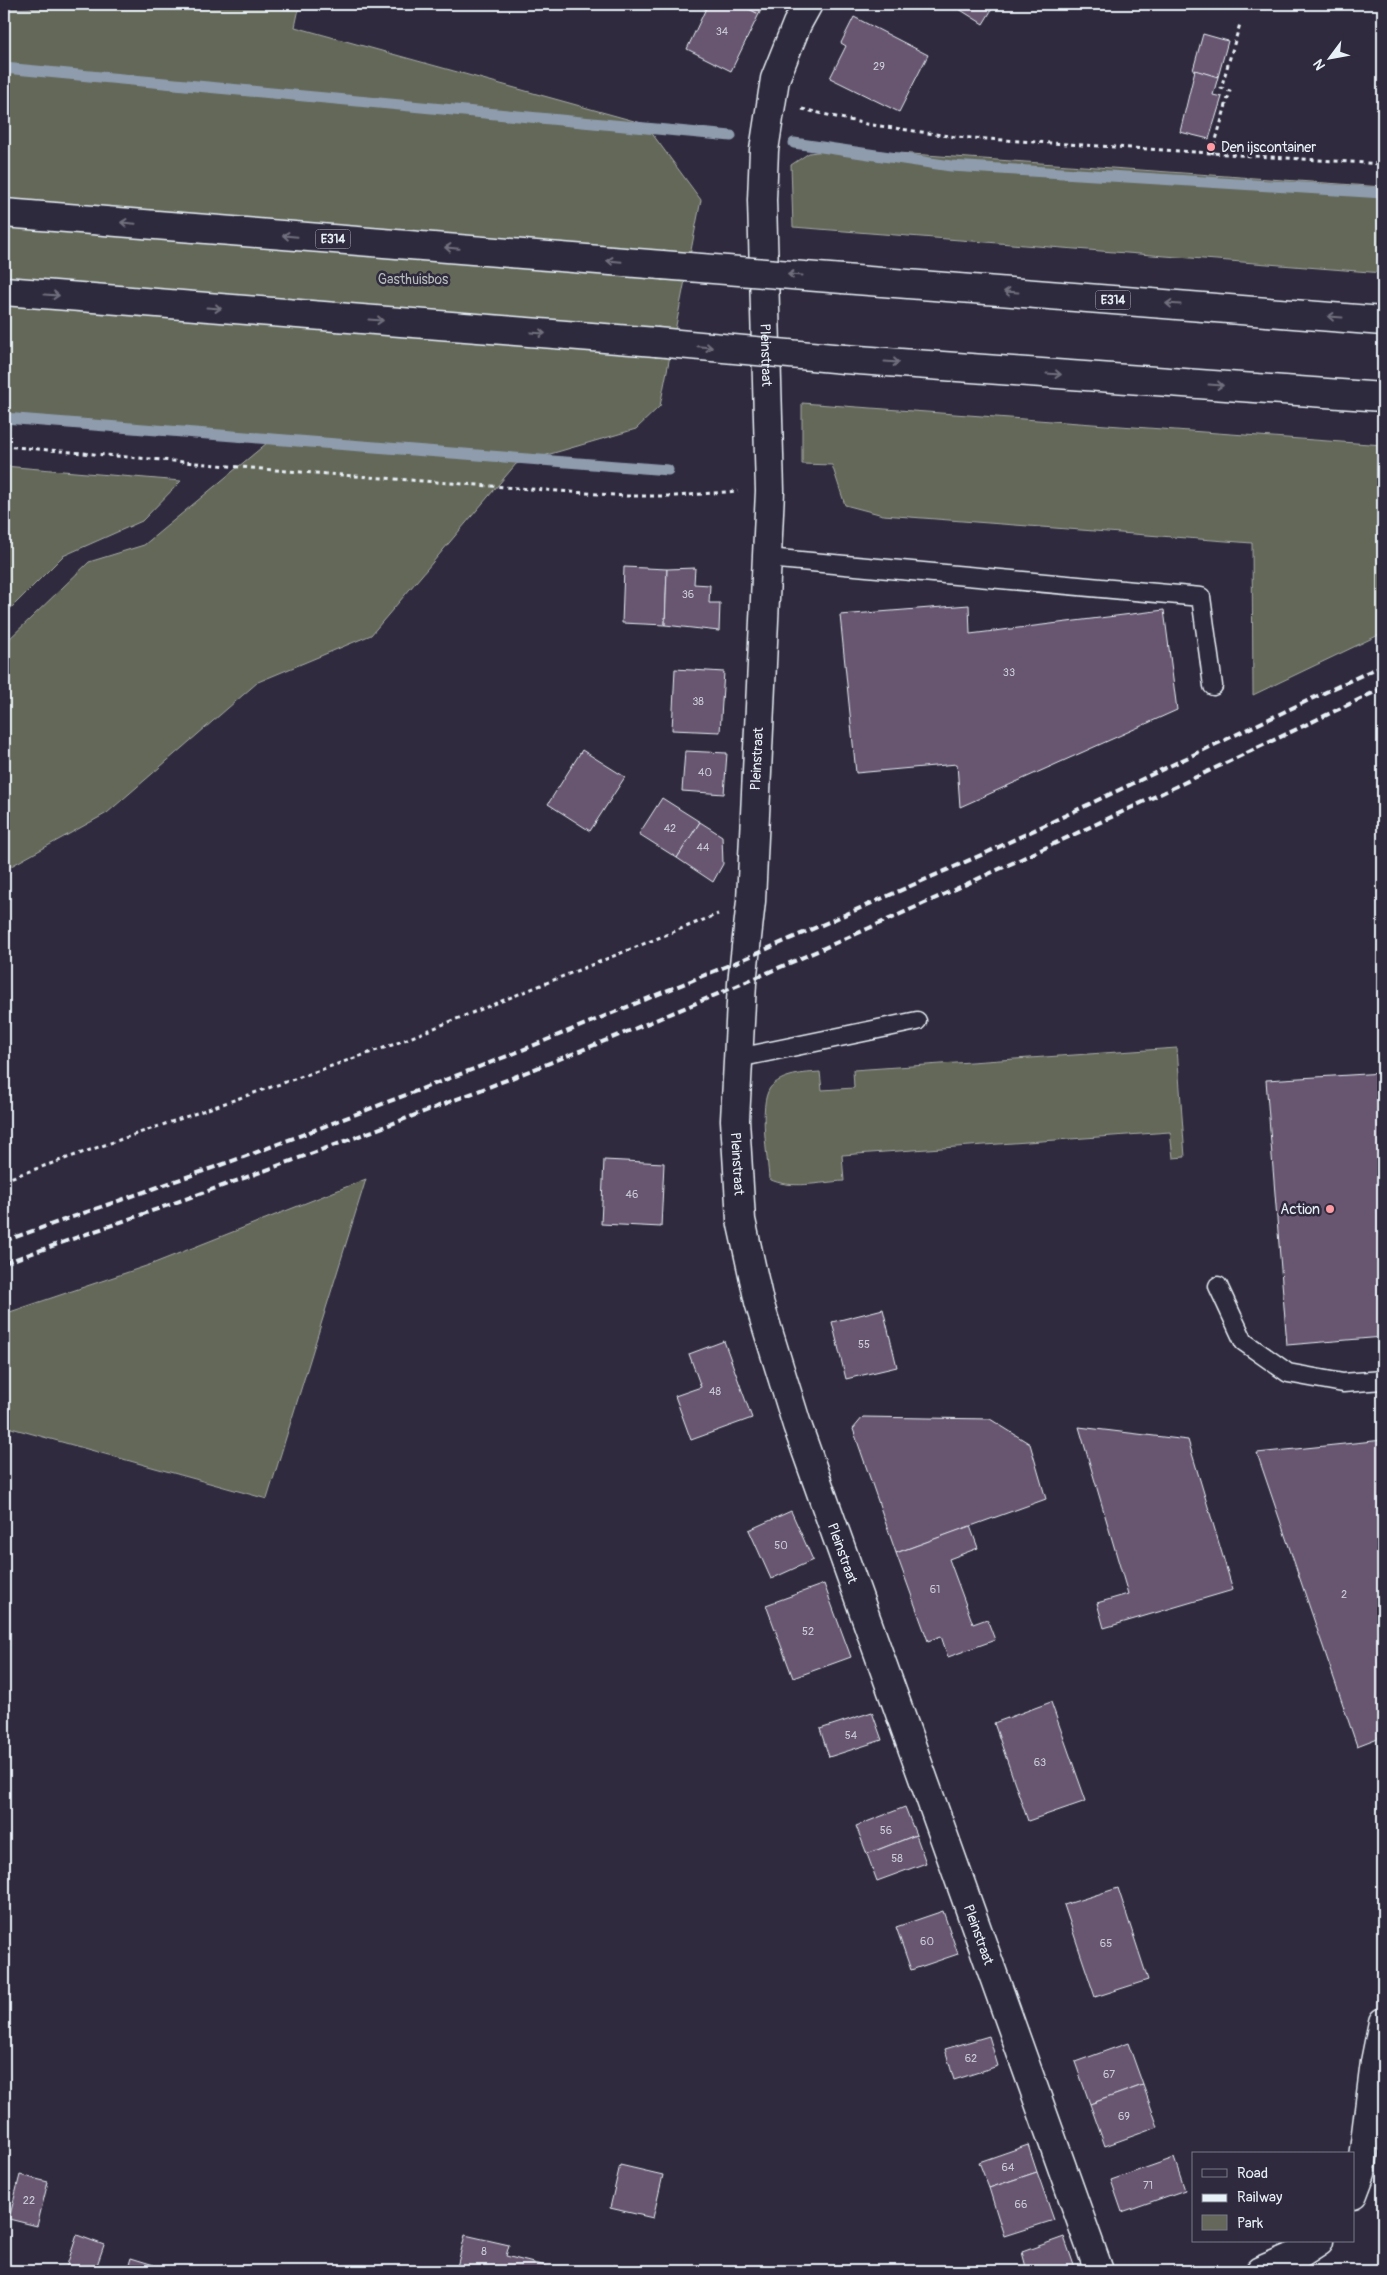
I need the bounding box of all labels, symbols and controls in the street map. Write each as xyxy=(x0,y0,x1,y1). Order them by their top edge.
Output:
house number: 34 xyxy=(716,25,729,38)
north arrow xyxy=(1304,32,1354,82)
text: N xyxy=(1310,56,1329,73)
house number: 29 xyxy=(873,60,885,73)
place label: Den ijscontainer xyxy=(1221,139,1316,156)
marker: Den ijscontainer xyxy=(1205,141,1217,153)
one-way arrow xyxy=(120,218,136,228)
road number: E314 xyxy=(316,230,350,248)
one-way arrow xyxy=(282,231,298,240)
one-way arrow xyxy=(444,244,460,253)
one-way arrow xyxy=(606,256,622,266)
park label: Gasthuisbos xyxy=(378,271,449,288)
one-way arrow xyxy=(787,271,803,280)
one-way arrow xyxy=(1003,287,1019,297)
one-way arrow xyxy=(44,290,60,300)
road number: E314 xyxy=(1096,290,1130,310)
one-way arrow xyxy=(1165,300,1181,309)
one-way arrow xyxy=(206,303,222,312)
one-way arrow xyxy=(1327,312,1343,322)
one-way arrow xyxy=(368,316,384,325)
street label: Pleinstraat xyxy=(757,323,776,387)
one-way arrow xyxy=(530,328,546,338)
one-way arrow xyxy=(697,342,713,351)
one-way arrow xyxy=(884,358,900,367)
one-way arrow xyxy=(1046,369,1062,378)
one-way arrow xyxy=(1208,381,1224,390)
house number: 36 xyxy=(682,588,694,601)
house number: 33 xyxy=(1003,666,1015,679)
house number: 38 xyxy=(692,695,704,708)
street label: Pleinstraat xyxy=(747,727,767,791)
house number: 40 xyxy=(698,766,712,779)
house number: 42 xyxy=(664,822,676,835)
house number: 44 xyxy=(697,841,710,854)
street label: Pleinstraat xyxy=(727,1132,748,1196)
house number: 46 xyxy=(626,1188,638,1201)
place label: Action xyxy=(1280,1201,1320,1218)
marker: Action xyxy=(1324,1203,1336,1215)
house number: 55 xyxy=(858,1338,870,1351)
house number: 48 xyxy=(709,1385,721,1398)
street label: Pleinstraat xyxy=(824,1520,861,1586)
house number: 50 xyxy=(774,1539,788,1552)
house number: 61 xyxy=(930,1583,940,1596)
house number: 2 xyxy=(1341,1588,1347,1601)
house number: 52 xyxy=(802,1625,814,1638)
house number: 54 xyxy=(845,1729,858,1742)
house number: 63 xyxy=(1034,1756,1046,1769)
house number: 56 xyxy=(880,1824,892,1837)
house number: 58 xyxy=(891,1852,903,1865)
street label: Pleinstraat xyxy=(960,1902,998,1967)
house number: 60 xyxy=(920,1935,934,1948)
house number: 65 xyxy=(1100,1937,1112,1950)
house number: 62 xyxy=(965,2052,977,2065)
house number: 67 xyxy=(1103,2068,1115,2081)
house number: 69 xyxy=(1118,2110,1130,2123)
legend xyxy=(1192,2152,1354,2242)
house number: 64 xyxy=(1002,2161,1015,2174)
text: Road xyxy=(1237,2164,1268,2183)
house number: 71 xyxy=(1143,2179,1153,2192)
text: Railway xyxy=(1237,2188,1283,2207)
house number: 22 xyxy=(23,2194,35,2207)
house number: 66 xyxy=(1015,2198,1027,2211)
text: Park xyxy=(1237,2214,1264,2233)
house number: 8 xyxy=(481,2245,487,2258)

